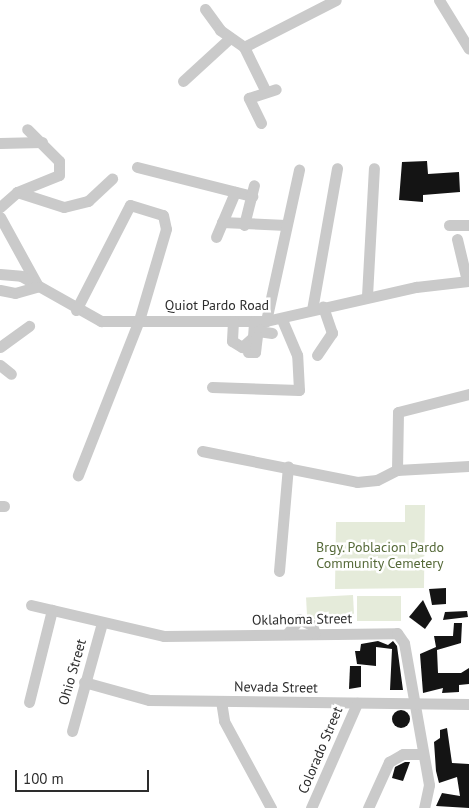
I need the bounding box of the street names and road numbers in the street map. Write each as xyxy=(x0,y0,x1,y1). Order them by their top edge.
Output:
street label: Quiot Pardo Road xyxy=(165,297,269,313)
street label: Oklahoma Street xyxy=(252,610,352,628)
street label: Ohio Street xyxy=(55,637,89,707)
street label: Nevada Street xyxy=(234,678,318,696)
street label: Colorado Street xyxy=(294,704,346,796)

